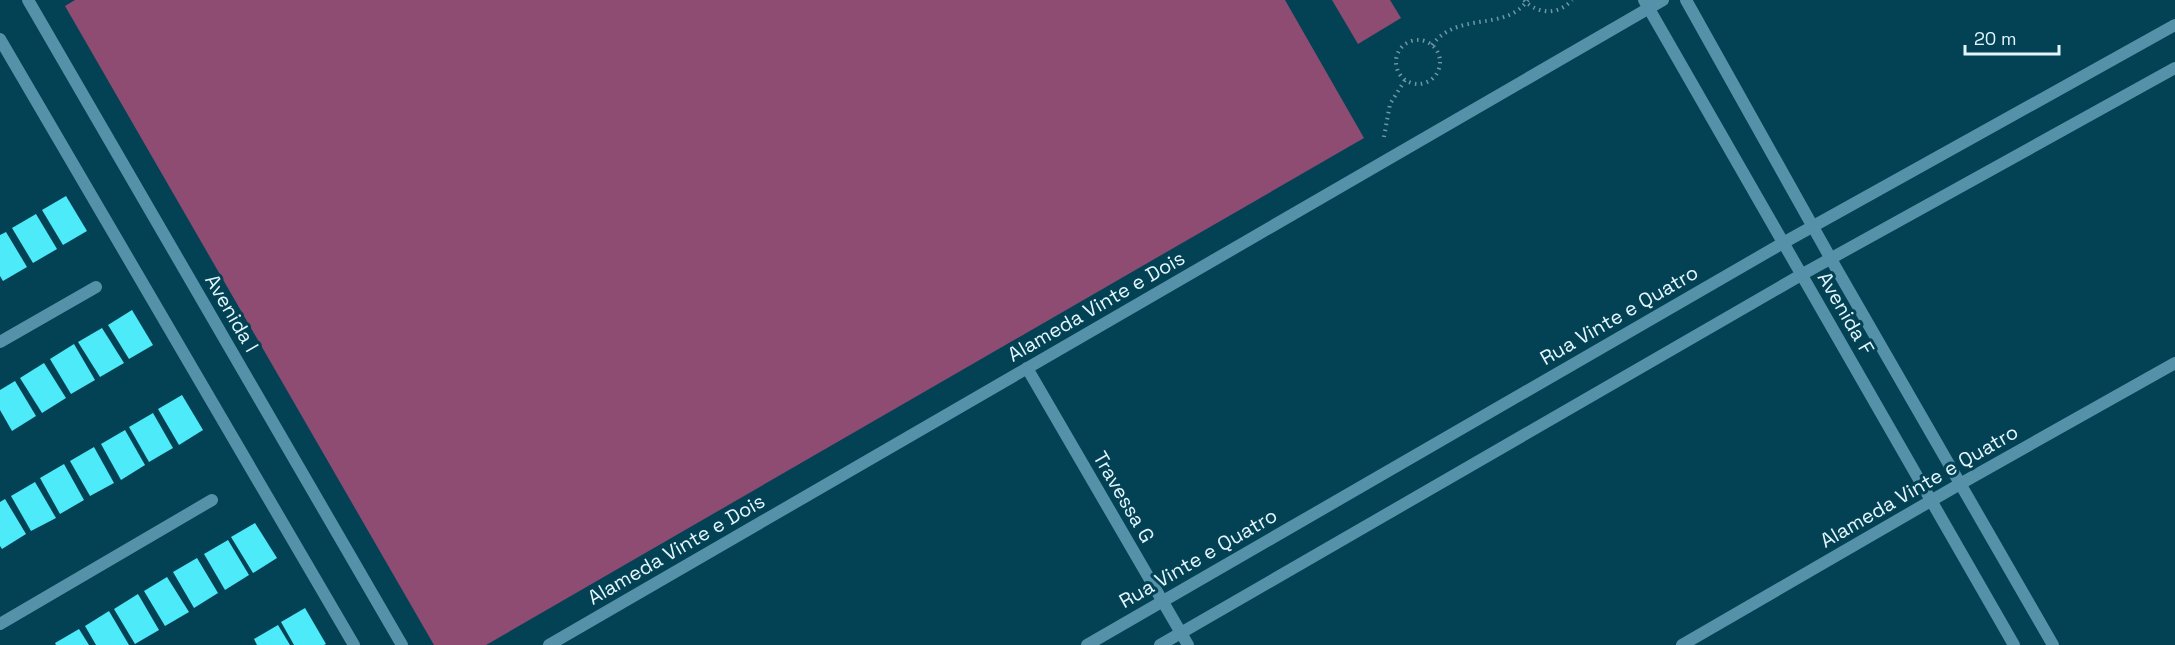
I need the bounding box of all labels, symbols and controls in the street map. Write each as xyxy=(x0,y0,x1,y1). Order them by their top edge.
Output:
scale bar xyxy=(1965,18,2060,56)
text: 20 m xyxy=(1974,27,2017,50)
street label: Alameda Vinte e Dois xyxy=(1003,245,1189,367)
street label: Rua Vinte e Quatro xyxy=(1535,259,1703,371)
street label: Avenida F xyxy=(1812,267,1880,359)
street label: Avenida I xyxy=(199,269,265,357)
street label: Alameda Vinte e Quatro xyxy=(1815,419,2023,553)
street label: Travessa G xyxy=(1087,447,1161,547)
street label: Alameda Vinte e Dois xyxy=(583,488,769,610)
street label: Rua Vinte e Quatro xyxy=(1114,502,1282,614)

